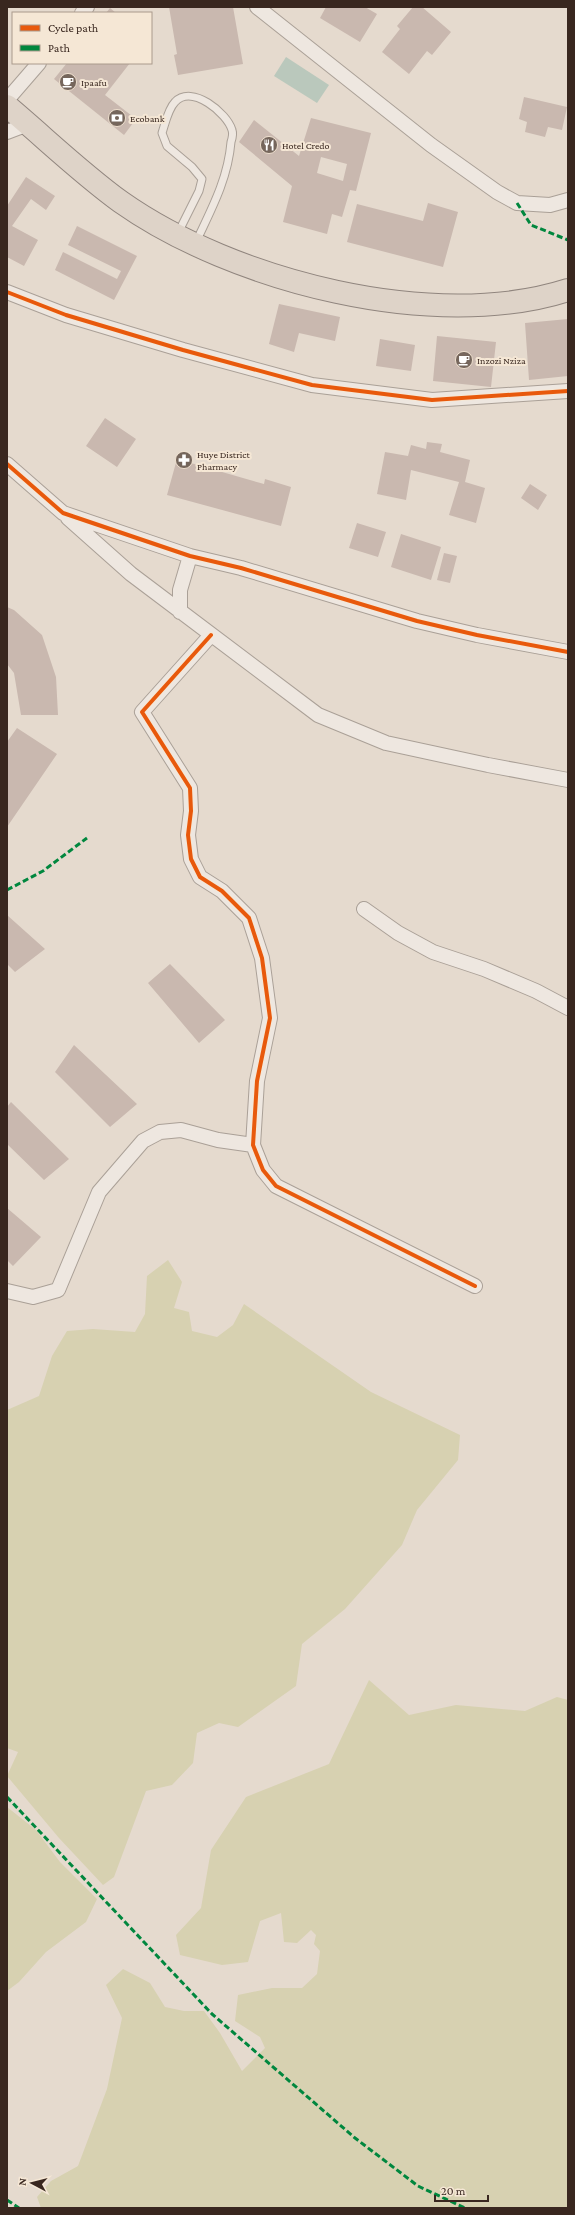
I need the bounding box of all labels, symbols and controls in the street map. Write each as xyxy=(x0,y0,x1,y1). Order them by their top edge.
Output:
legend xyxy=(12,12,152,64)
text: Cycle path xyxy=(48,21,99,35)
text: Path xyxy=(48,41,70,55)
cafe icon: Ipaafu xyxy=(58,72,78,92)
place label: Ipaafu xyxy=(81,77,107,88)
bank icon: Ecobank xyxy=(107,108,127,128)
place label: Ecobank xyxy=(130,113,165,124)
restaurant icon: Hotel Credo xyxy=(259,135,279,155)
place label: Hotel Credo xyxy=(282,140,330,151)
cafe icon: Inzozi Nziza xyxy=(454,350,474,370)
place label: Inzozi Nziza xyxy=(477,355,526,366)
place label: Huye District Pharmacy xyxy=(197,449,250,472)
pharmacy icon: Huye District Pharmacy xyxy=(174,450,194,470)
north arrow xyxy=(12,2163,52,2203)
text: N xyxy=(16,2177,29,2186)
scale bar xyxy=(435,2177,488,2203)
text: 20 m xyxy=(441,2184,466,2198)

